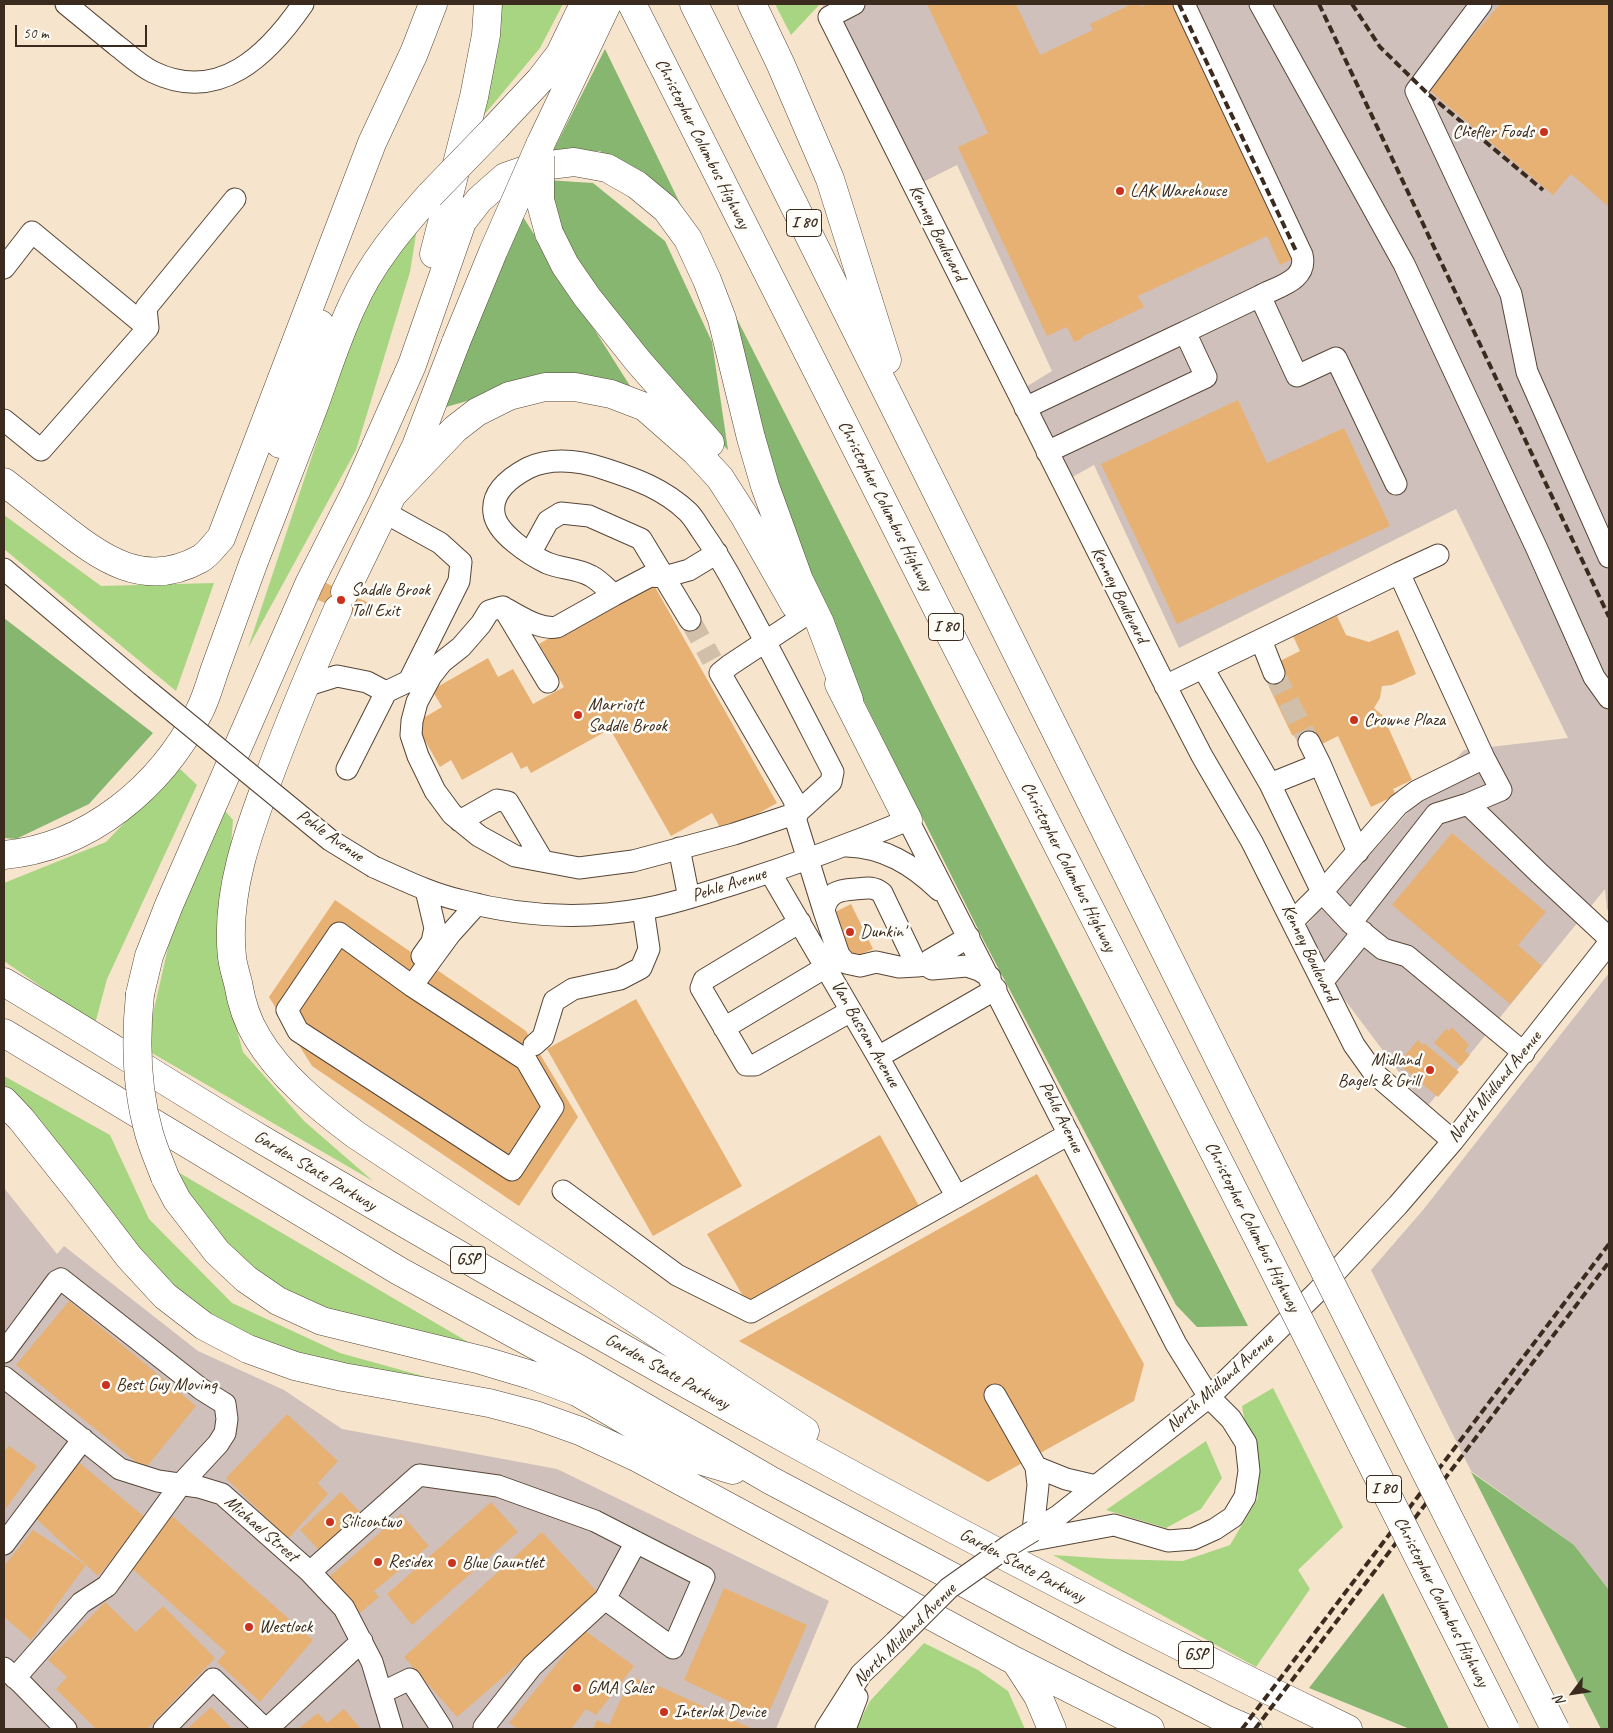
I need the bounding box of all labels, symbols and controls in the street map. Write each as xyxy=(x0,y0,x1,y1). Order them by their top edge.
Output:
scale bar xyxy=(18,15,150,47)
text: 50 m xyxy=(23,24,49,43)
street label: Christopher Columbus Highway xyxy=(650,55,754,233)
place label: Chefler Foods xyxy=(1453,121,1534,143)
marker: Chefler Foods xyxy=(1538,126,1550,138)
place label: LAK Warehouse xyxy=(1130,180,1226,202)
street label: Kenney Boulevard xyxy=(903,181,971,285)
marker: LAK Warehouse xyxy=(1114,185,1126,197)
road number: I 80 xyxy=(786,210,822,237)
street label: Christopher Columbus Highway xyxy=(833,417,937,595)
street label: Kenney Boulevard xyxy=(1085,543,1153,647)
place label: Saddle Brook Toll Exit xyxy=(351,579,430,622)
marker: Saddle Brook Toll Exit xyxy=(335,594,347,606)
road number: I 80 xyxy=(928,614,964,640)
place label: Marriott Saddle Brook xyxy=(588,694,667,736)
marker: Marriott Saddle Brook xyxy=(572,709,584,721)
place label: Crowne Plaza xyxy=(1364,709,1445,731)
marker: Crowne Plaza xyxy=(1348,714,1360,726)
street label: Christopher Columbus Highway xyxy=(1016,778,1120,956)
street label: Pehle Avenue xyxy=(292,805,368,867)
street label: Pehle Avenue xyxy=(689,863,769,907)
street label: Kenney Boulevard xyxy=(1276,901,1342,1005)
place label: Dunkin' xyxy=(860,921,905,943)
marker: Dunkin' xyxy=(844,926,856,938)
street label: Van Bussam Avenue xyxy=(826,977,904,1091)
street label: North Midland Avenue xyxy=(1444,1027,1546,1147)
place label: Midland Bagels & Grill xyxy=(1338,1049,1420,1092)
marker: Midland Bagels & Grill xyxy=(1424,1064,1436,1076)
street label: Pehle Avenue xyxy=(1034,1078,1088,1156)
street label: Garden State Parkway xyxy=(250,1126,380,1216)
street label: Christopher Columbus Highway xyxy=(1200,1138,1304,1316)
road number: GSP xyxy=(450,1246,486,1274)
street label: Garden State Parkway xyxy=(601,1329,733,1415)
street label: North Midland Avenue xyxy=(1162,1329,1278,1437)
place label: Best Guy Moving xyxy=(116,1374,217,1396)
marker: Best Guy Moving xyxy=(100,1379,112,1391)
road number: I 80 xyxy=(1366,1476,1402,1502)
street label: Michael Street xyxy=(220,1491,302,1567)
place label: Silicontwo xyxy=(340,1511,401,1533)
street label: Christopher Columbus Highway xyxy=(1389,1513,1493,1691)
marker: Silicontwo xyxy=(324,1516,336,1528)
street label: Garden State Parkway xyxy=(956,1524,1088,1608)
place label: Residex xyxy=(388,1551,432,1573)
place label: Blue Gauntlet xyxy=(462,1552,544,1574)
marker: Residex xyxy=(372,1556,384,1568)
marker: Blue Gauntlet xyxy=(446,1557,458,1569)
street label: North Midland Avenue xyxy=(849,1579,961,1691)
place label: Westlock xyxy=(259,1616,312,1638)
marker: Westlock xyxy=(243,1621,255,1633)
road number: GSP xyxy=(1178,1642,1214,1668)
north arrow xyxy=(1548,1668,1598,1718)
place label: GMA Sales xyxy=(587,1677,653,1699)
marker: GMA Sales xyxy=(571,1682,583,1694)
text: N xyxy=(1550,1693,1569,1709)
place label: Interlok Device xyxy=(674,1701,766,1723)
marker: Interlok Device xyxy=(658,1706,670,1718)

